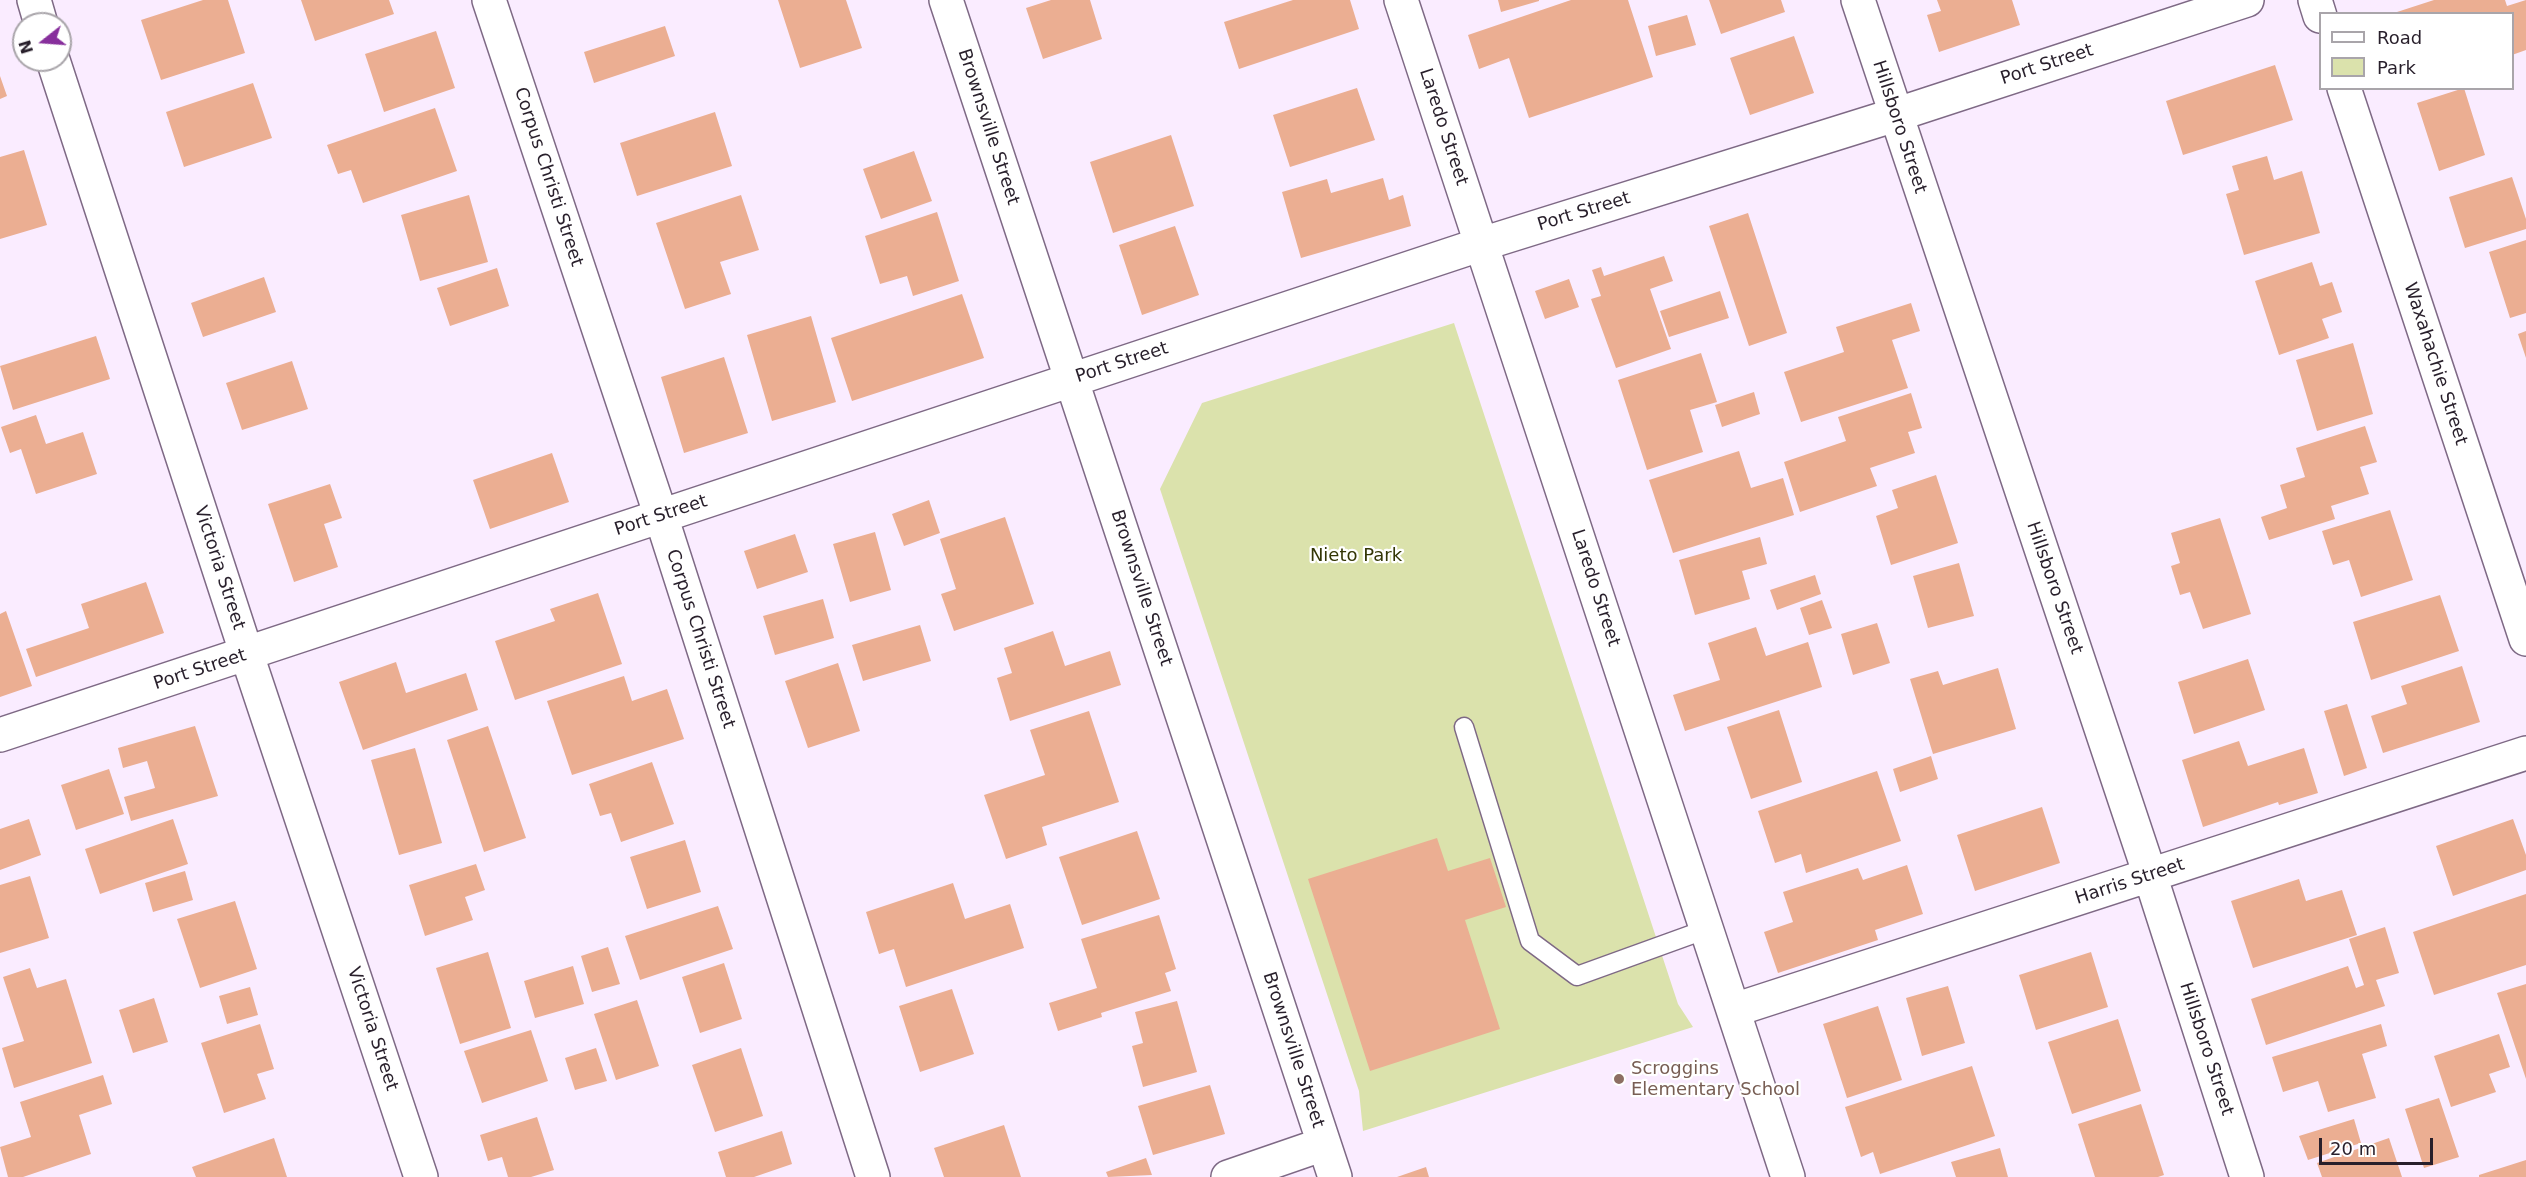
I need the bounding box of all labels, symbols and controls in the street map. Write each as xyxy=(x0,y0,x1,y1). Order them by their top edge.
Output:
north arrow xyxy=(12,12,72,72)
legend xyxy=(2319,12,2514,90)
text: Road xyxy=(2377,27,2422,48)
text: N xyxy=(15,38,37,56)
street label: Port Street xyxy=(1998,40,2096,90)
street label: Brownsville Street xyxy=(953,46,1023,208)
text: Park xyxy=(2377,57,2416,78)
street label: Hillsboro Street xyxy=(1867,58,1931,196)
street label: Laredo Street xyxy=(1414,66,1472,188)
street label: Corpus Christi Street xyxy=(509,85,587,269)
street label: Port Street xyxy=(1535,188,1633,236)
street label: Waxahachie Street xyxy=(2399,280,2471,448)
street label: Port Street xyxy=(1073,338,1171,388)
street label: Port Street xyxy=(612,491,710,541)
street label: Victoria Street xyxy=(189,503,249,633)
street label: Brownsville Street xyxy=(1106,507,1176,669)
street label: Hillsboro Street xyxy=(2021,519,2087,657)
street label: Laredo Street xyxy=(1566,527,1624,649)
park label: Nieto Park xyxy=(1310,545,1402,567)
street label: Corpus Christi Street xyxy=(661,547,739,731)
street label: Port Street xyxy=(151,645,249,695)
street label: Harris Street xyxy=(2073,854,2187,910)
street label: Victoria Street xyxy=(342,964,402,1094)
street label: Brownsville Street xyxy=(1258,969,1328,1131)
street label: Hillsboro Street xyxy=(2174,980,2238,1118)
place label: Scroggins Elementary School xyxy=(1631,1058,1800,1100)
marker: Scroggins Elementary School xyxy=(1612,1072,1626,1086)
scale bar xyxy=(2322,1126,2436,1164)
text: 20 m xyxy=(2330,1138,2376,1159)

